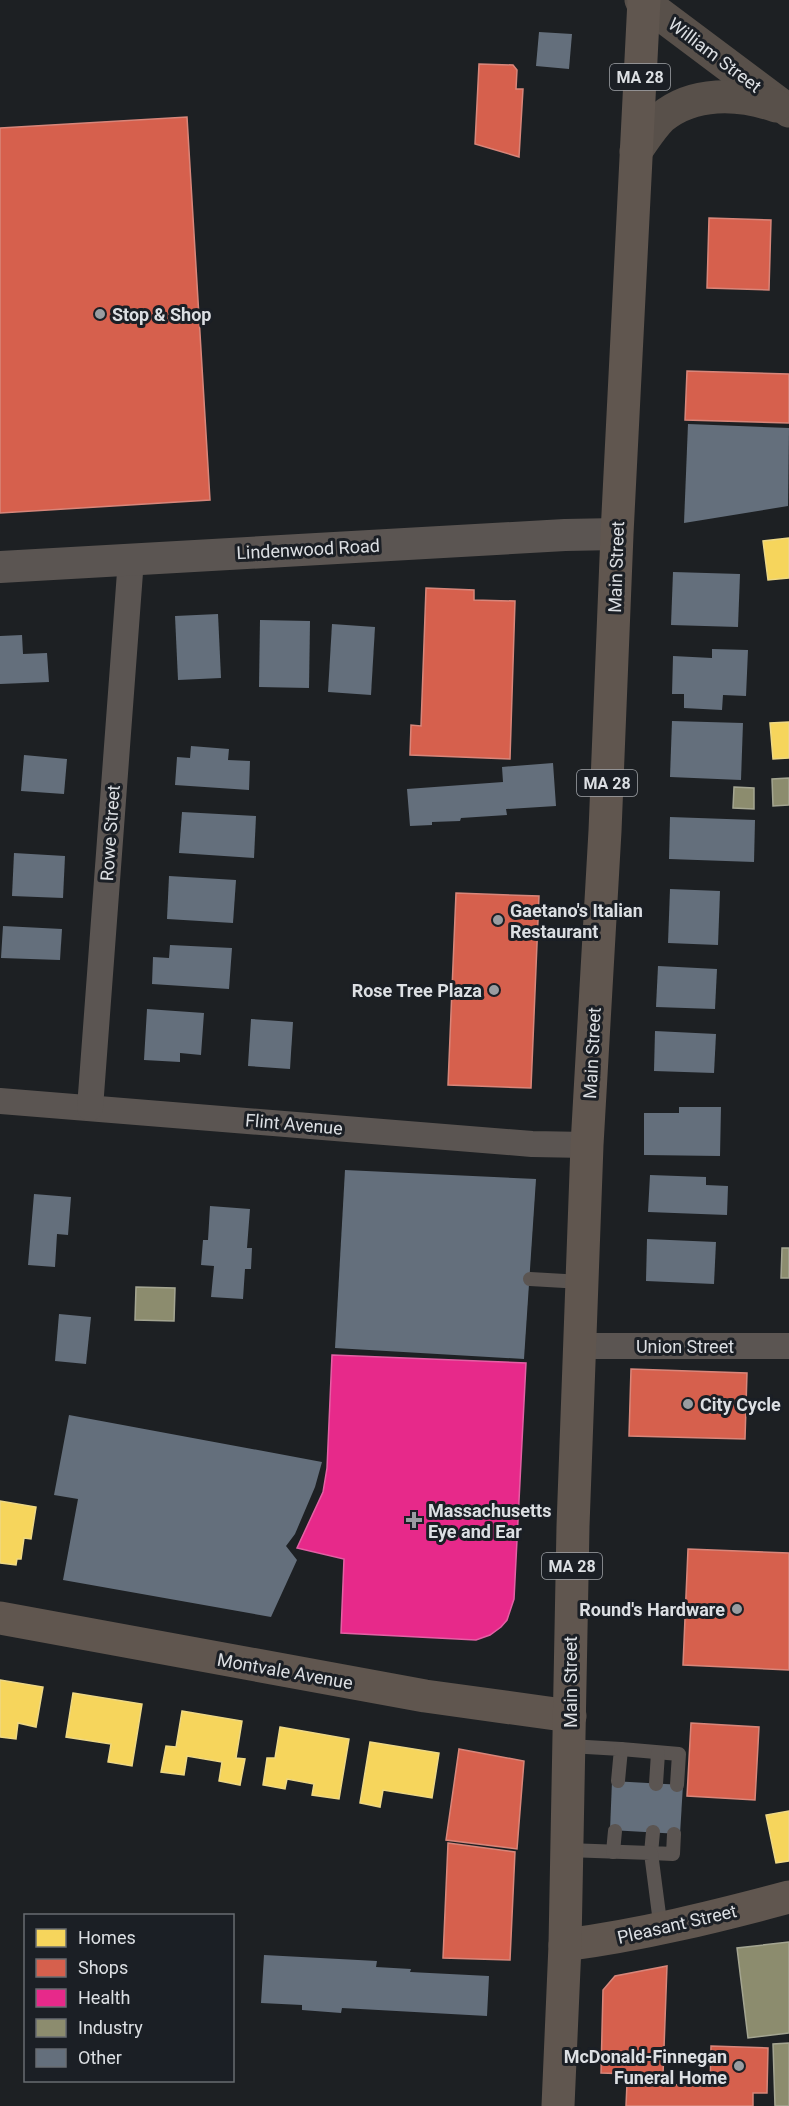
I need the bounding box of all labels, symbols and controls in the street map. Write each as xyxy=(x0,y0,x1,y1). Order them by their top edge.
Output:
street label: William Street xyxy=(664,13,766,97)
road number: MA 28 xyxy=(610,64,670,90)
place label: Stop & Shop xyxy=(112,304,211,325)
marker: Stop & Shop xyxy=(93,307,107,321)
street label: Main Street xyxy=(604,521,628,613)
street label: Lindenwood Road xyxy=(236,535,380,563)
road number: MA 28 xyxy=(577,770,637,796)
street label: Rowe Street xyxy=(96,784,124,882)
place label: Gaetano's Italian Restaurant xyxy=(510,900,643,942)
marker: Gaetano's Italian Restaurant xyxy=(491,913,505,927)
place label: Rose Tree Plaza xyxy=(352,980,482,1001)
marker: Rose Tree Plaza xyxy=(487,983,501,997)
street label: Main Street xyxy=(579,1007,605,1099)
street label: Flint Avenue xyxy=(244,1109,344,1139)
street label: Union Street xyxy=(636,1336,734,1357)
place label: City Cycle xyxy=(700,1394,781,1415)
marker: City Cycle xyxy=(681,1397,695,1411)
place label: Massachusetts Eye and Ear xyxy=(428,1500,551,1542)
marker: Massachusetts Eye and Ear xyxy=(405,1511,423,1529)
road number: MA 28 xyxy=(542,1553,602,1579)
place label: Round's Hardware xyxy=(579,1599,725,1620)
marker: Round's Hardware xyxy=(730,1602,744,1616)
street label: Main Street xyxy=(560,1636,581,1728)
street label: Montvale Avenue xyxy=(216,1649,354,1693)
street label: Pleasant Street xyxy=(615,1900,739,1948)
legend xyxy=(24,1914,234,2082)
text: Homes xyxy=(78,1927,136,1948)
text: Shops xyxy=(78,1957,128,1978)
text: Health xyxy=(78,1987,130,2008)
text: Industry xyxy=(78,2017,143,2038)
place label: McDonald-Finnegan Funeral Home xyxy=(564,2046,727,2088)
text: Other xyxy=(78,2047,122,2068)
marker: McDonald-Finnegan Funeral Home xyxy=(732,2059,746,2073)

